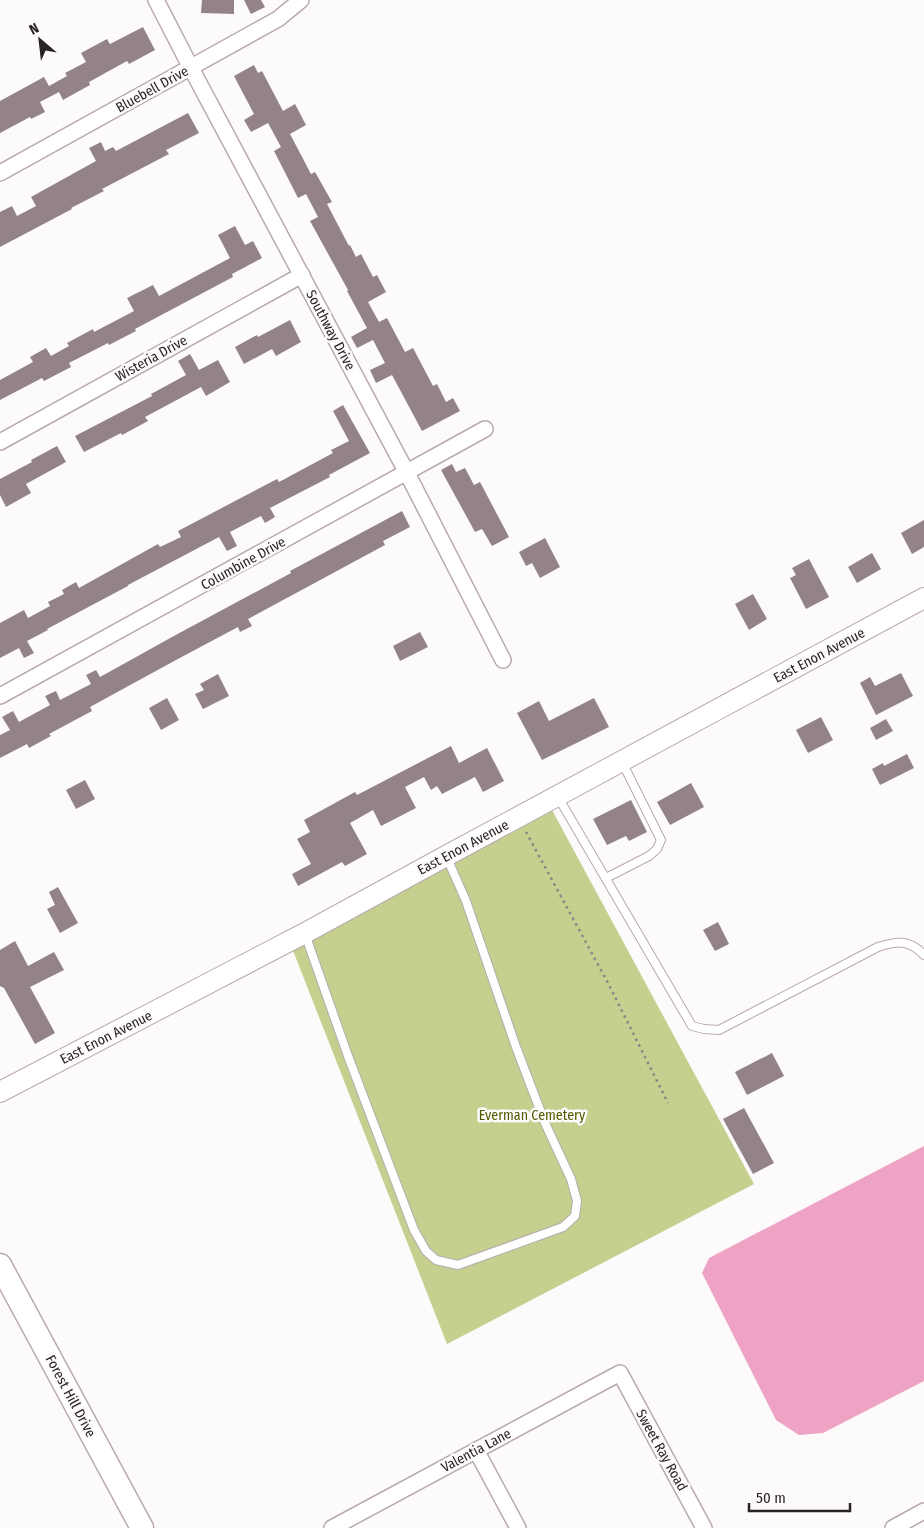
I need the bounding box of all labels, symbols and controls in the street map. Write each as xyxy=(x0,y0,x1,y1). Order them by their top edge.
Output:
north arrow xyxy=(15,15,65,65)
text: N xyxy=(26,19,42,38)
street label: Bluebell Drive xyxy=(113,63,192,116)
street label: Southway Drive xyxy=(302,287,359,373)
street label: Wisteria Drive xyxy=(112,332,190,385)
street label: Columbine Drive xyxy=(198,533,289,594)
street label: East Enon Avenue xyxy=(771,624,868,687)
street label: East Enon Avenue xyxy=(415,816,512,879)
street label: East Enon Avenue xyxy=(57,1007,155,1068)
park label: Everman Cemetery xyxy=(479,1107,586,1124)
street label: Forest Hill Drive xyxy=(42,1352,99,1440)
street label: Sweet Ray Road xyxy=(632,1407,691,1494)
street label: Valentia Lane xyxy=(438,1425,514,1476)
scale bar xyxy=(749,1480,850,1512)
text: 50 m xyxy=(756,1489,786,1507)

